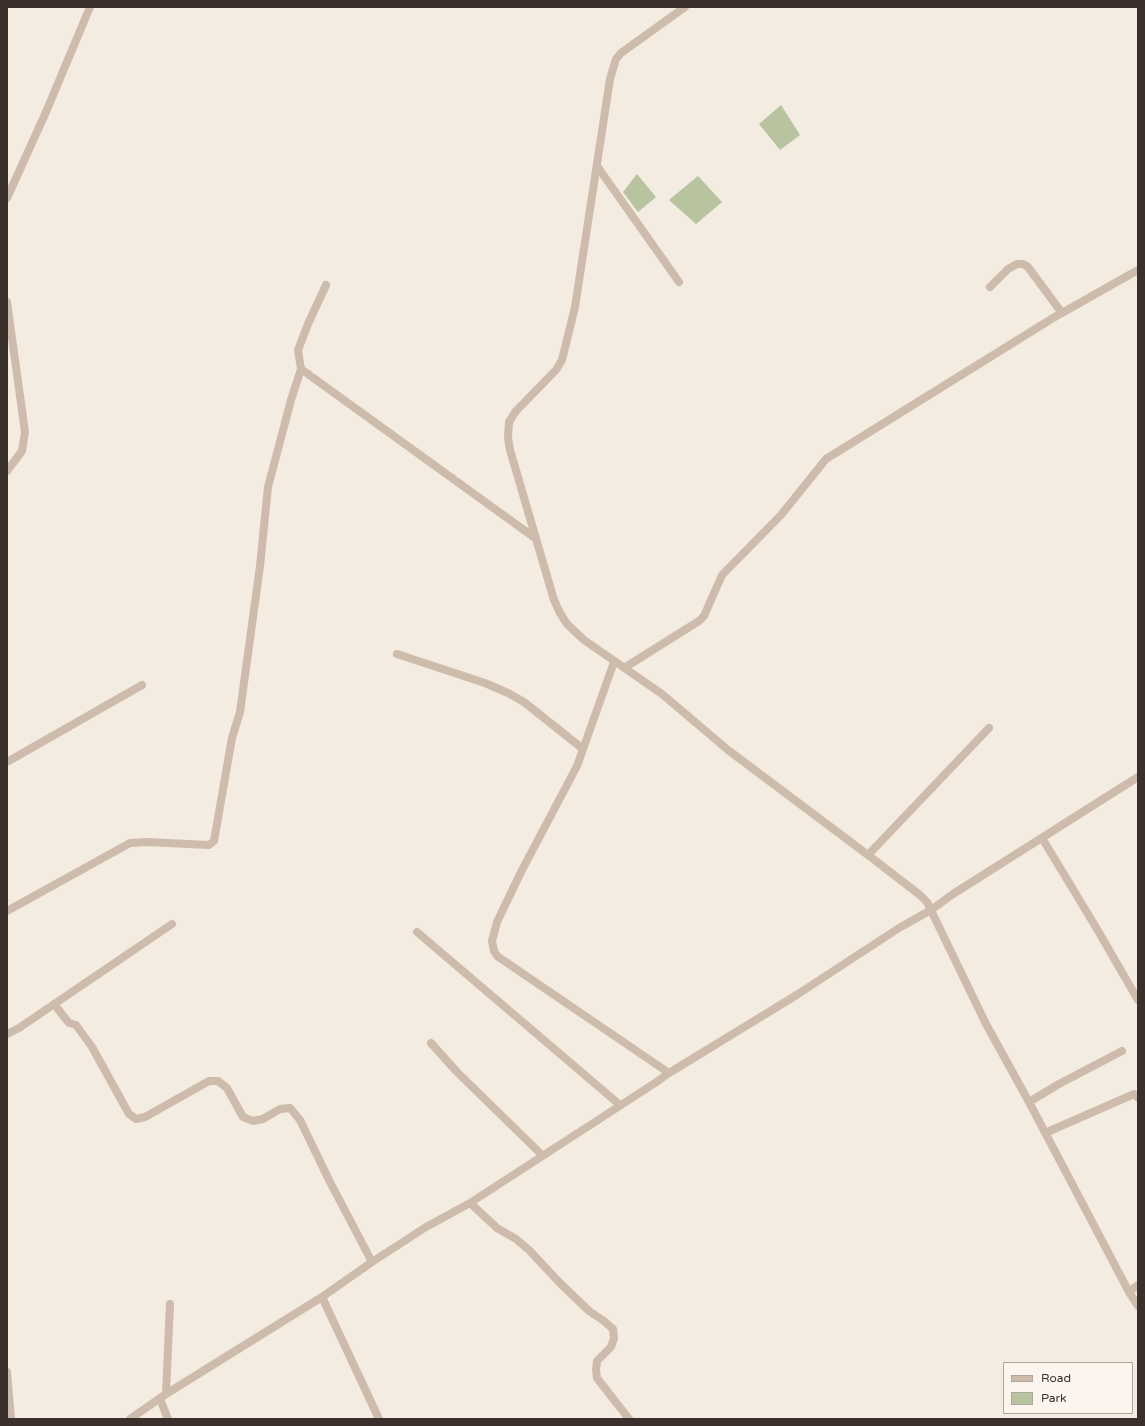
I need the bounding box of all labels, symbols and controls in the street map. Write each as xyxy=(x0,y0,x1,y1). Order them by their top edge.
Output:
legend xyxy=(1003,1362,1133,1414)
text: Road xyxy=(1041,1371,1071,1385)
text: Park xyxy=(1041,1391,1067,1405)

